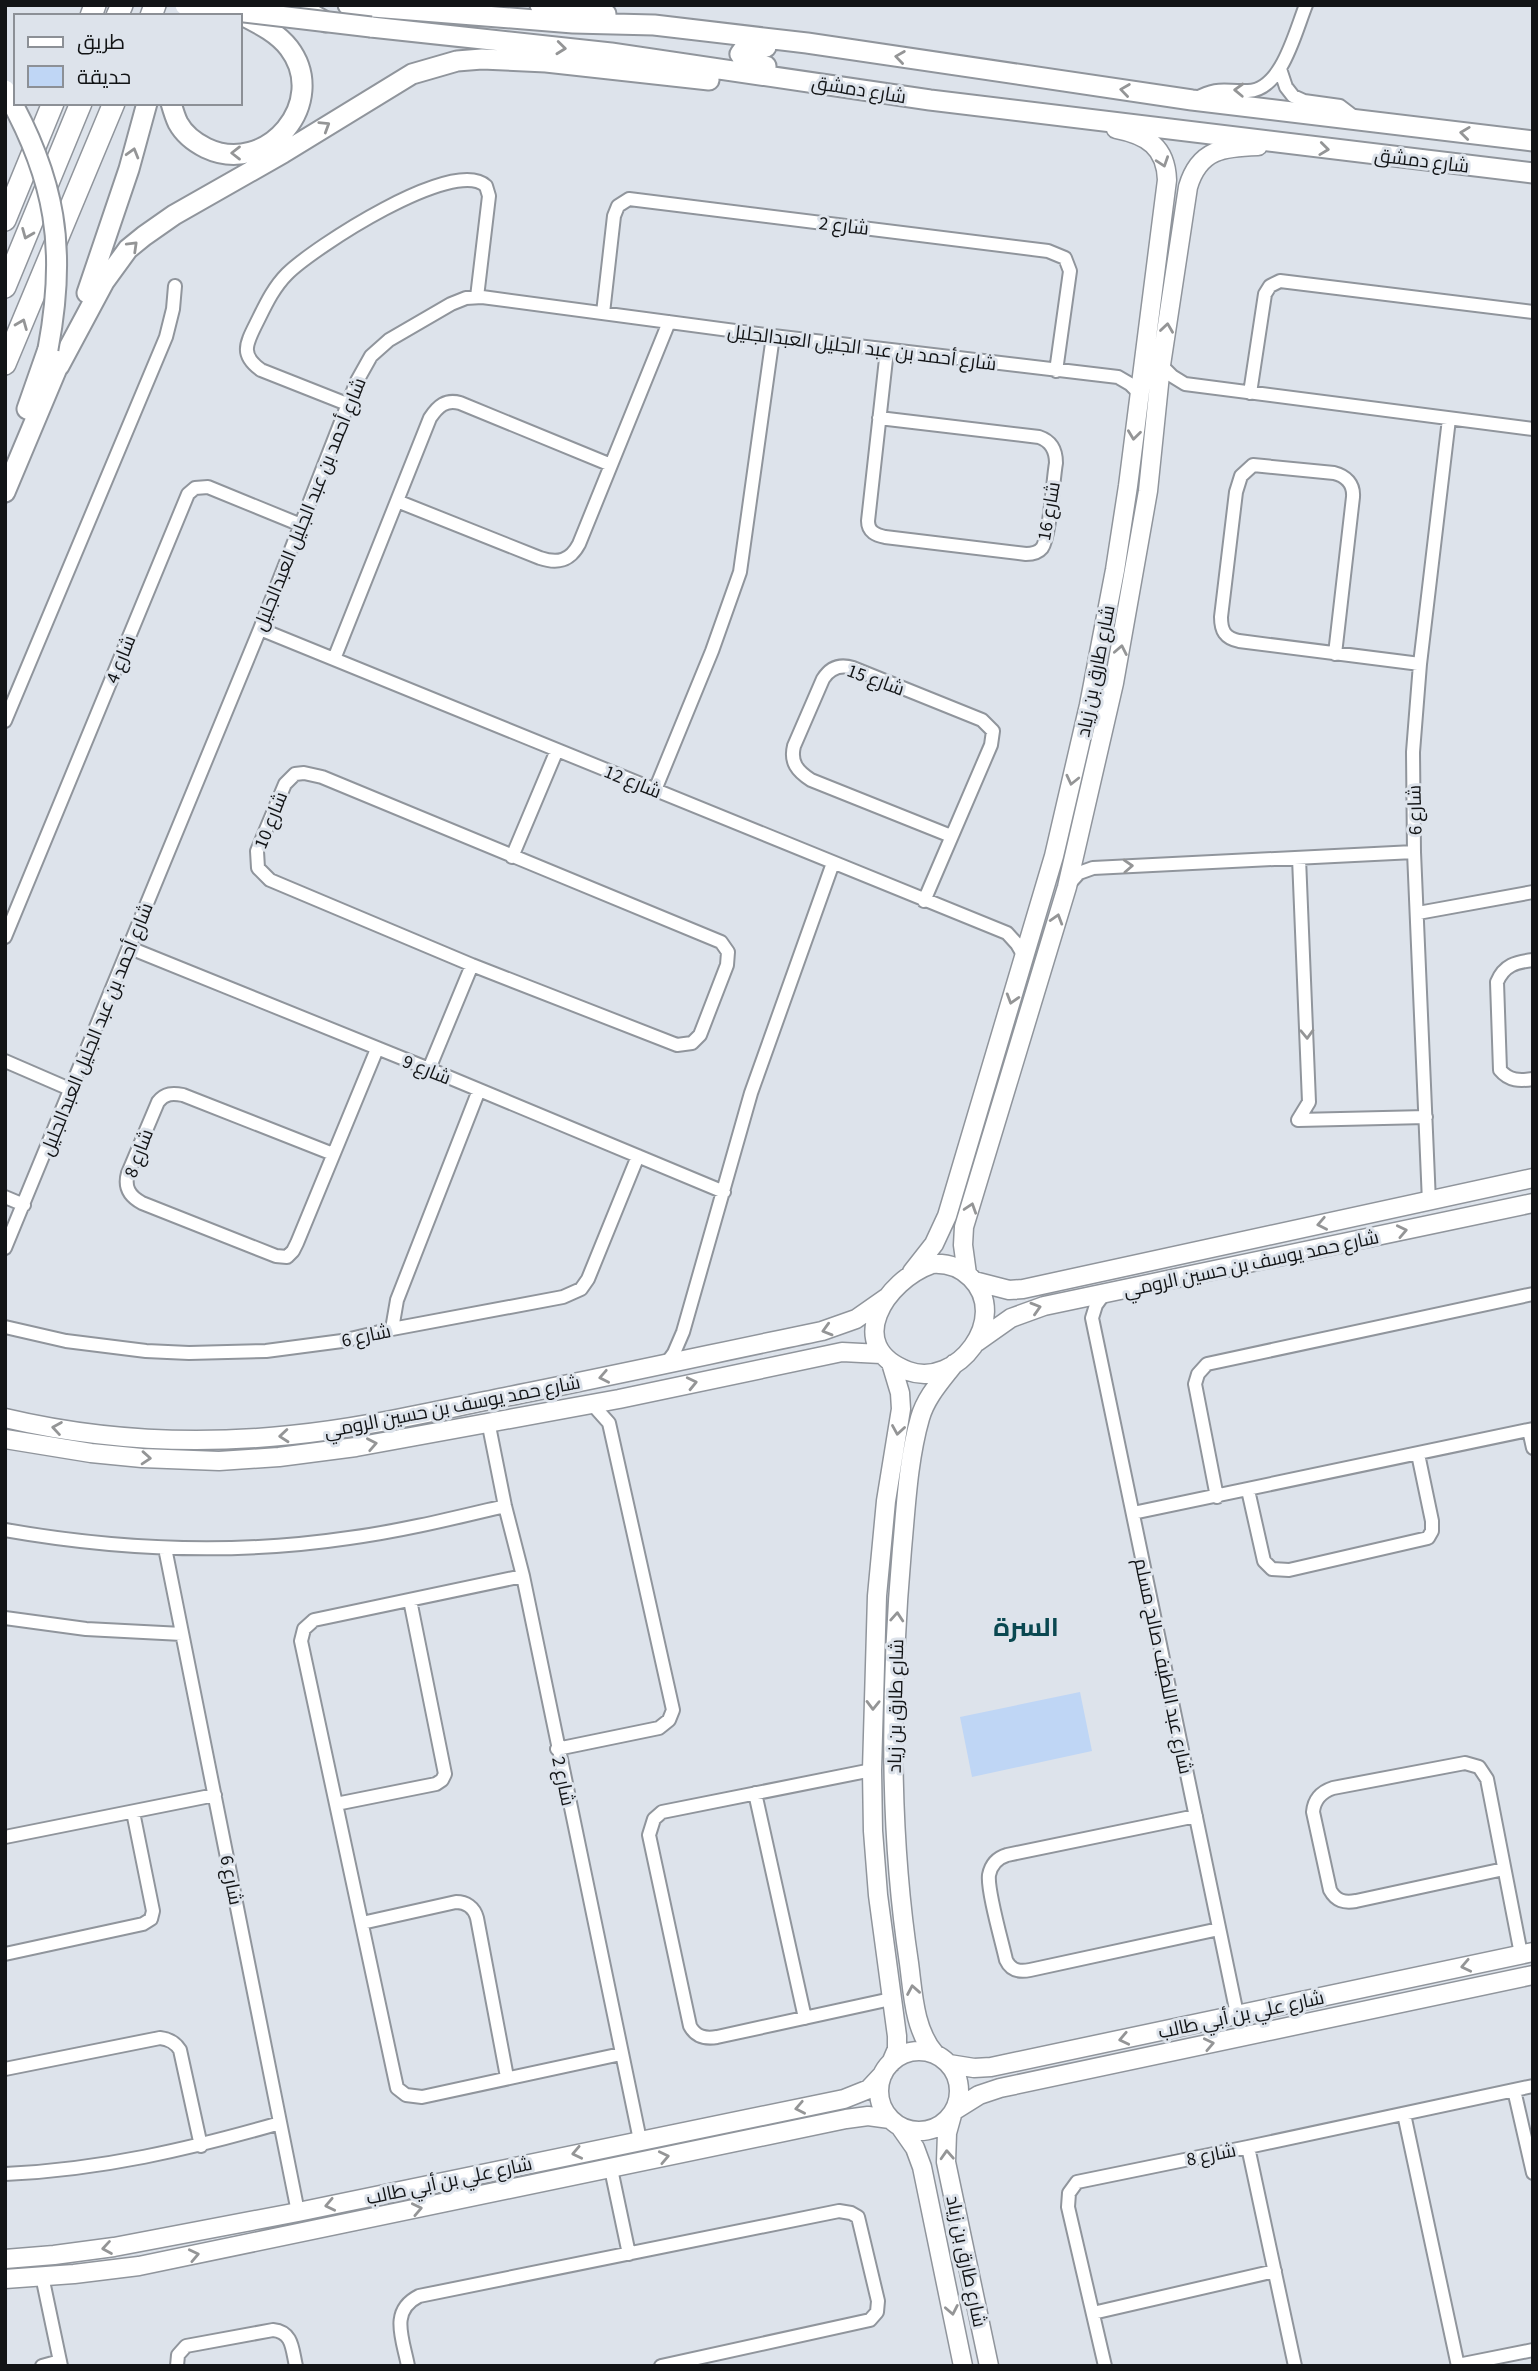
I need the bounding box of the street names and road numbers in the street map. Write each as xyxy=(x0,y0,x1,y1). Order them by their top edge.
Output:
street label: شارع دمشق xyxy=(810,70,908,111)
street label: شارع دمشق xyxy=(1373,142,1471,181)
street label: شارع 2 xyxy=(817,210,870,243)
street label: شارع أحمد بن عبد الجليل العبدالجليل xyxy=(726,319,998,378)
street label: شارع أحمد بن عبد الجليل العبدالجليل xyxy=(247,374,374,635)
street label: شارع 16 xyxy=(1031,480,1068,543)
street label: شارع طارق بن زياد xyxy=(1070,603,1123,740)
street label: شارع 4 xyxy=(99,631,143,688)
street label: شارع 15 xyxy=(843,658,908,703)
street label: شارع 12 xyxy=(600,759,665,806)
street label: شارع 6 xyxy=(1402,785,1429,835)
street label: شارع 10 xyxy=(248,788,295,853)
street label: شارع أحمد بن عبد الجليل العبدالجليل xyxy=(34,899,161,1160)
street label: شارع 9 xyxy=(398,1048,455,1092)
street label: شارع 8 xyxy=(118,1125,161,1182)
street label: شارع حمد يوسف بن حسين الرومي xyxy=(1121,1224,1382,1305)
street label: شارع 6 xyxy=(339,1318,394,1355)
street label: شارع حمد يوسف بن حسين الرومي xyxy=(322,1369,583,1446)
street label: شارع عبد اللطيف صالح مسلم xyxy=(1126,1556,1199,1777)
street label: شارع طارق بن زياد xyxy=(882,1639,911,1773)
street label: شارع 2 xyxy=(544,1754,581,1809)
street label: شارع 6 xyxy=(212,1853,249,1907)
street label: شارع علي بن أبي طالب xyxy=(1156,1985,1327,2046)
street label: شارع 8 xyxy=(1184,2137,1238,2174)
street label: شارع علي بن أبي طالب xyxy=(364,2151,535,2212)
street label: شارع طارق بن زياد xyxy=(938,2193,993,2330)

